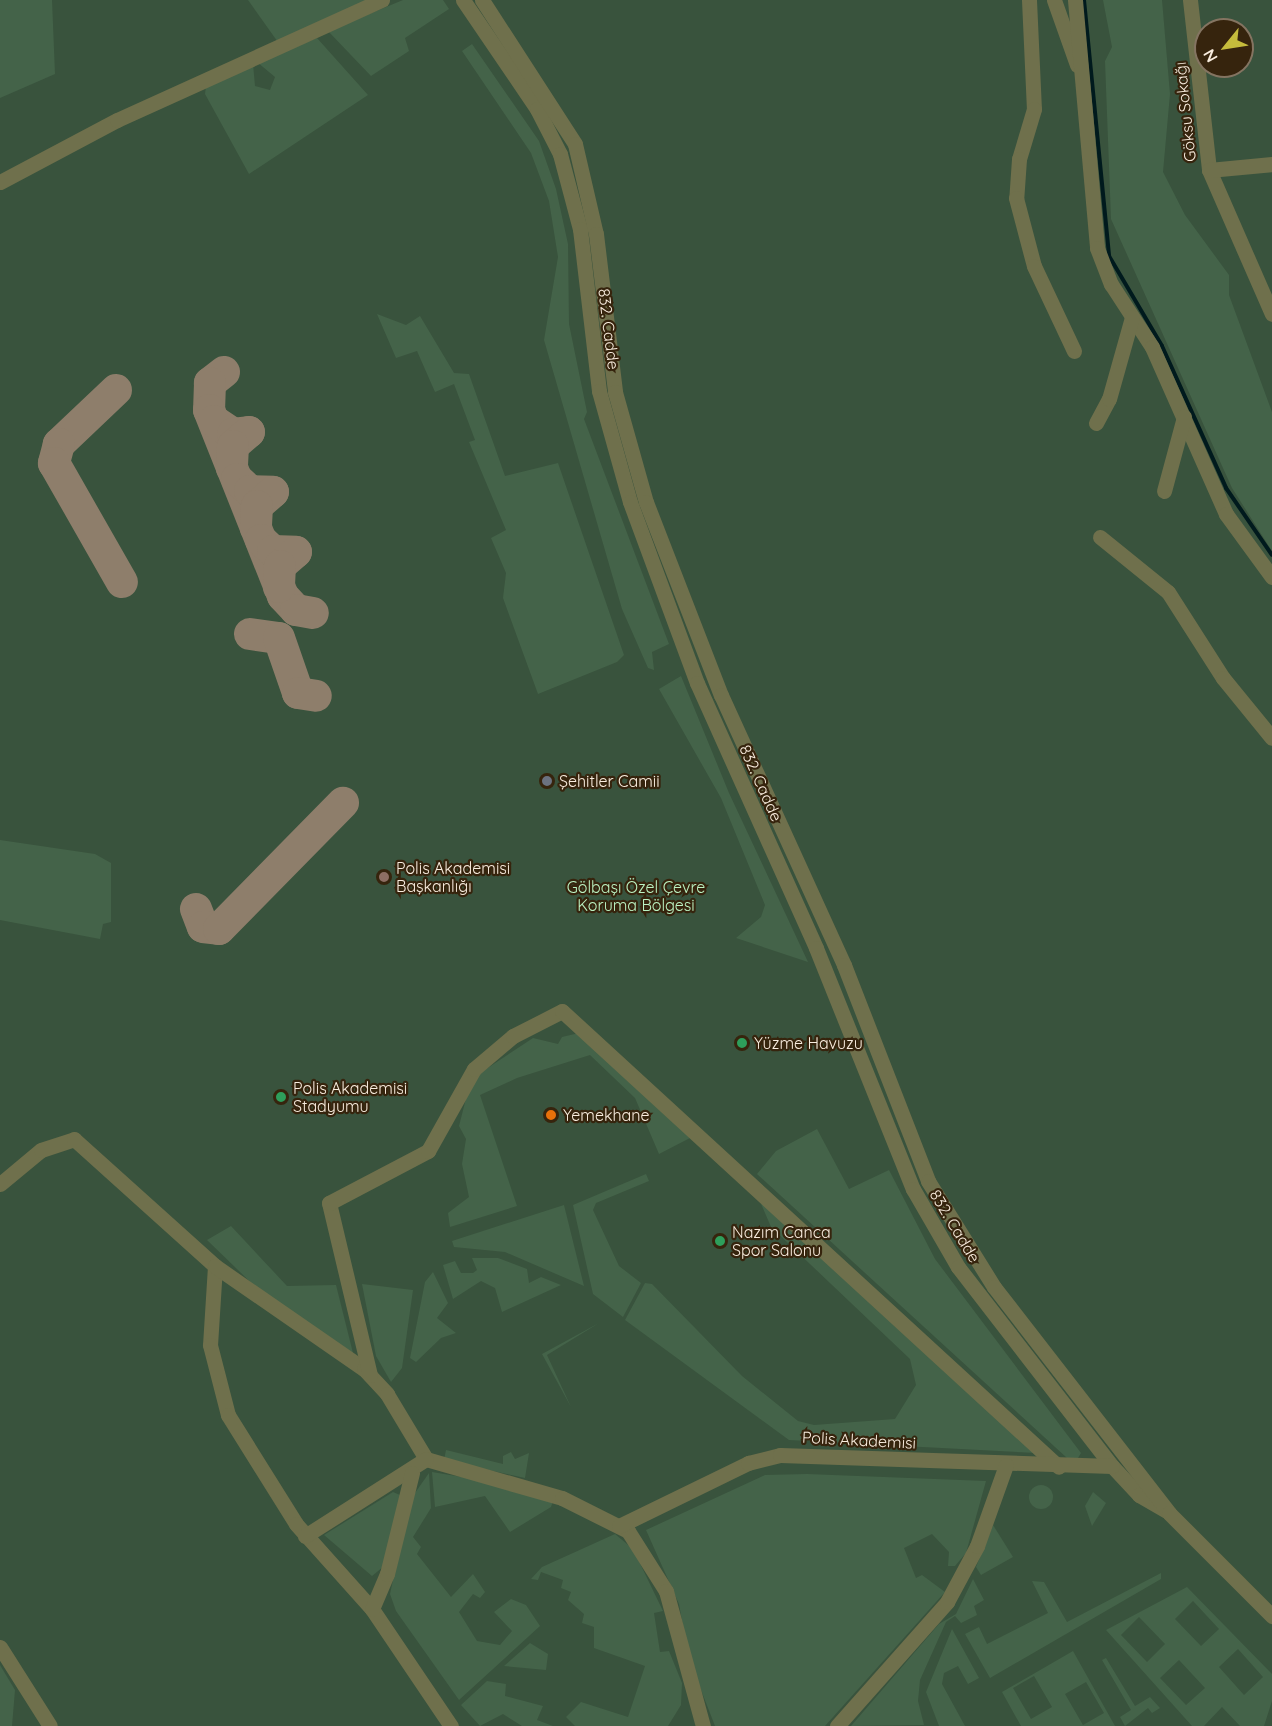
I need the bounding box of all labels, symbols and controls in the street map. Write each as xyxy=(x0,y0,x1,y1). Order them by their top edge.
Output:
north arrow xyxy=(1194,18,1254,78)
text: N xyxy=(1199,46,1222,66)
street label: Göksu Sokağı xyxy=(1170,61,1200,163)
street label: 832. Cadde xyxy=(594,287,624,371)
street label: 832. Cadde xyxy=(736,742,786,824)
place label: Şehitler Camii xyxy=(559,771,660,791)
marker: Şehitler Camii xyxy=(540,774,554,788)
place label: Polis Akademisi Başkanlığı xyxy=(396,858,510,896)
marker: Polis Akademisi Başkanlığı xyxy=(377,870,391,884)
park label: Gölbaşı Özel Çevre Koruma Bölgesi xyxy=(567,877,705,915)
place label: Yüzme Havuzu xyxy=(754,1033,863,1053)
marker: Yüzme Havuzu xyxy=(735,1036,749,1050)
place label: Polis Akademisi Stadyumu xyxy=(293,1078,407,1116)
marker: Polis Akademisi Stadyumu xyxy=(274,1090,288,1104)
place label: Yemekhane xyxy=(563,1105,650,1125)
marker: Yemekhane xyxy=(544,1108,558,1122)
street label: 832. Cadde xyxy=(926,1186,984,1266)
place label: Nazım Canca Spor Salonu xyxy=(732,1222,831,1260)
marker: Nazım Canca Spor Salonu xyxy=(713,1234,727,1248)
street label: Polis Akademisi xyxy=(801,1427,917,1453)

